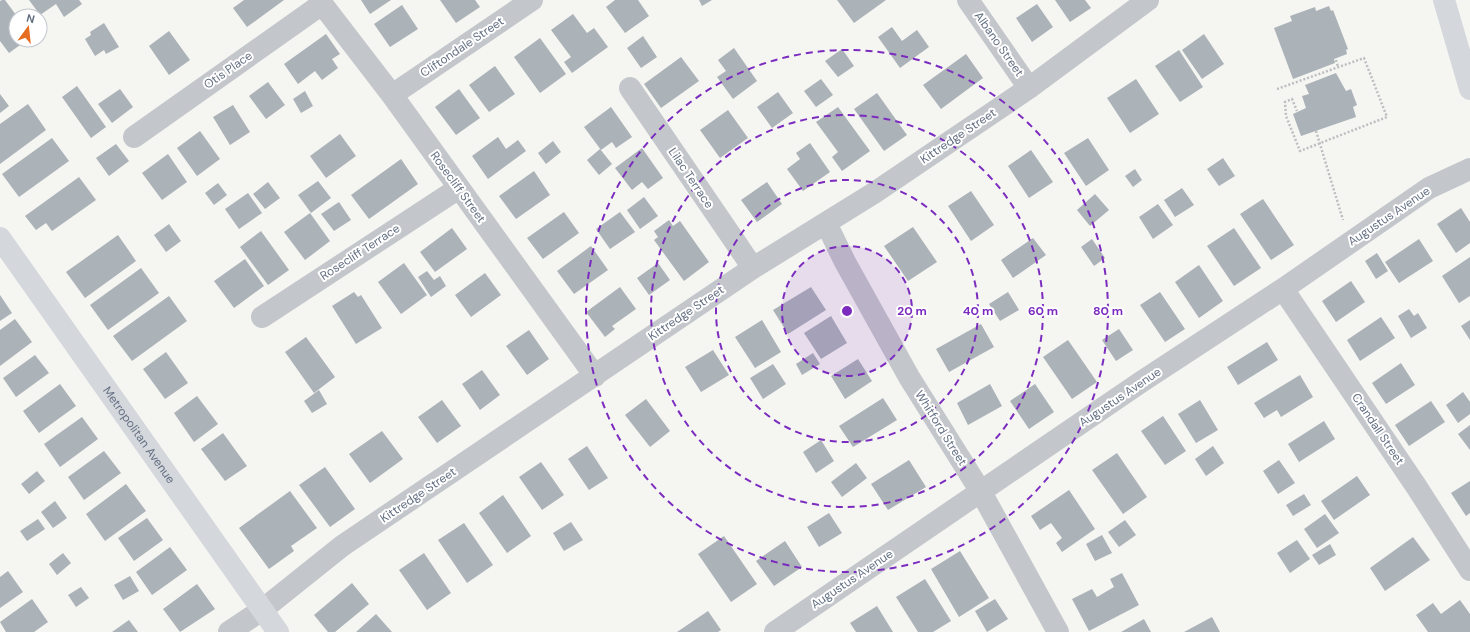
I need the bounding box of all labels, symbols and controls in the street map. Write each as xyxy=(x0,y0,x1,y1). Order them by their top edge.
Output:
north arrow xyxy=(8,8,48,48)
street label: Albano Street xyxy=(971,8,1027,80)
text: N xyxy=(25,11,36,26)
street label: Cliftondale Street xyxy=(417,13,507,81)
street label: Otis Place xyxy=(201,47,256,93)
street label: Kittredge Street xyxy=(917,105,999,167)
street label: Lilac Terrace xyxy=(665,144,717,212)
street label: Rosecliff Street xyxy=(427,148,489,226)
street label: Augustus Avenue xyxy=(1345,183,1433,249)
street label: Rosecliff Terrace xyxy=(317,220,403,284)
street label: Kittredge Street xyxy=(645,282,727,344)
text: 20 m xyxy=(897,303,927,319)
text: 40 m xyxy=(963,303,993,319)
text: 60 m xyxy=(1028,303,1058,319)
text: 80 m xyxy=(1093,303,1123,319)
centre of rings xyxy=(840,304,854,318)
street label: Augustus Avenue xyxy=(1076,364,1164,430)
street label: Metropolitan Avenue xyxy=(99,383,179,487)
street label: Whitford Street xyxy=(911,387,971,469)
street label: Crandall Street xyxy=(1348,390,1408,468)
street label: Kittredge Street xyxy=(377,464,459,526)
street label: Augustus Avenue xyxy=(808,546,896,612)

